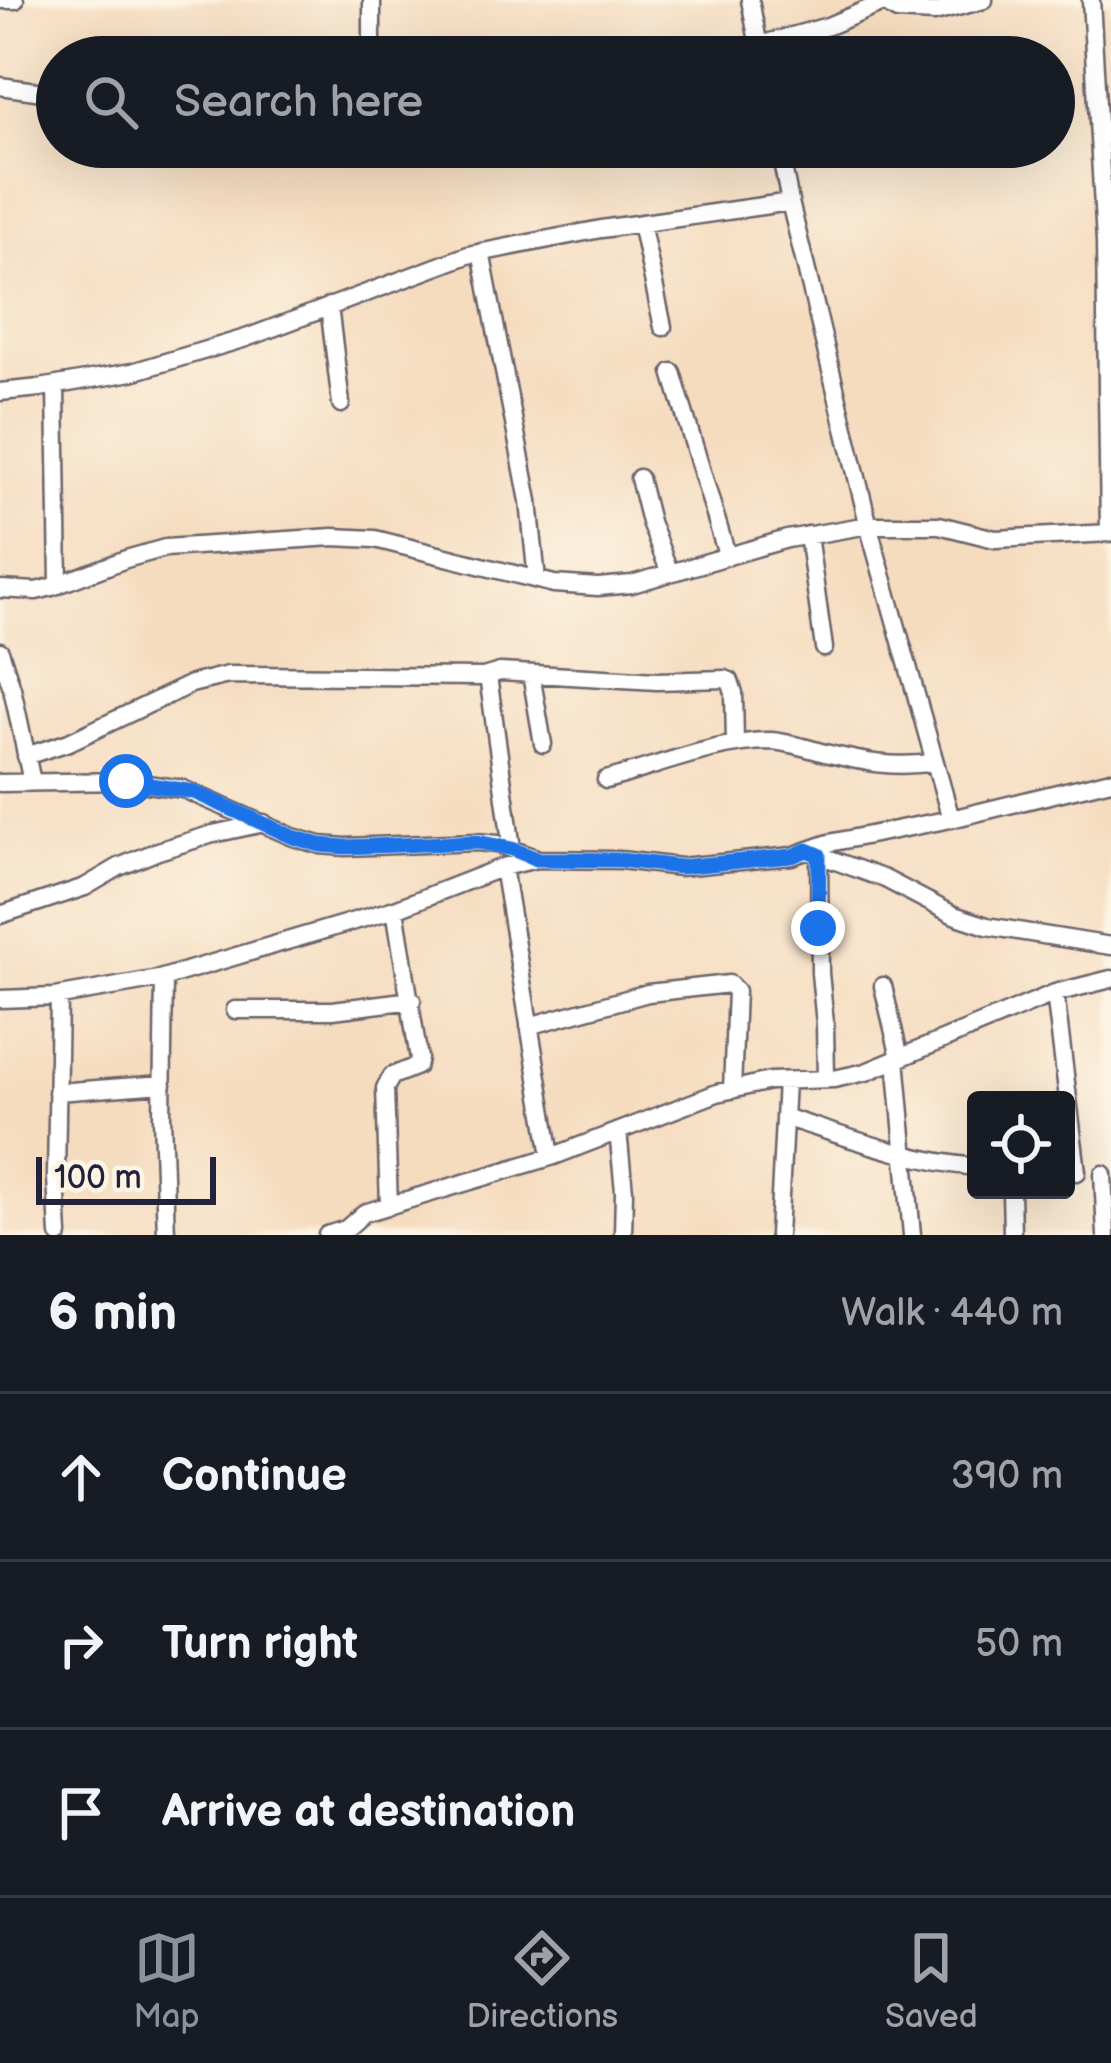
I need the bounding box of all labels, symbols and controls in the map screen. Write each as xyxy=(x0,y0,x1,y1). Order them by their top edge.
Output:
search box xyxy=(36,36,1075,168)
icon: search xyxy=(78,69,144,135)
text: Search here xyxy=(174,75,423,130)
route start xyxy=(99,754,153,808)
route end xyxy=(791,901,845,955)
map controls xyxy=(967,1091,1075,1199)
button: locate xyxy=(967,1091,1075,1199)
scale bar xyxy=(36,1151,216,1204)
text: 100 m xyxy=(54,1158,142,1198)
text: 6 min xyxy=(48,1283,177,1344)
text: Walk · 440 m xyxy=(841,1290,1063,1337)
icon: ahead xyxy=(48,1444,114,1510)
text: Continue xyxy=(162,1449,347,1504)
text: 390 m xyxy=(951,1453,1063,1500)
icon: right xyxy=(48,1612,114,1678)
text: Turn right xyxy=(162,1617,358,1672)
text: 50 m xyxy=(975,1621,1063,1668)
icon: arrive xyxy=(48,1780,114,1846)
text: Arrive at destination xyxy=(162,1785,575,1840)
tab: Map xyxy=(133,1925,200,2037)
tab: Directions xyxy=(466,1925,618,2037)
tab: Saved xyxy=(885,1925,978,2037)

